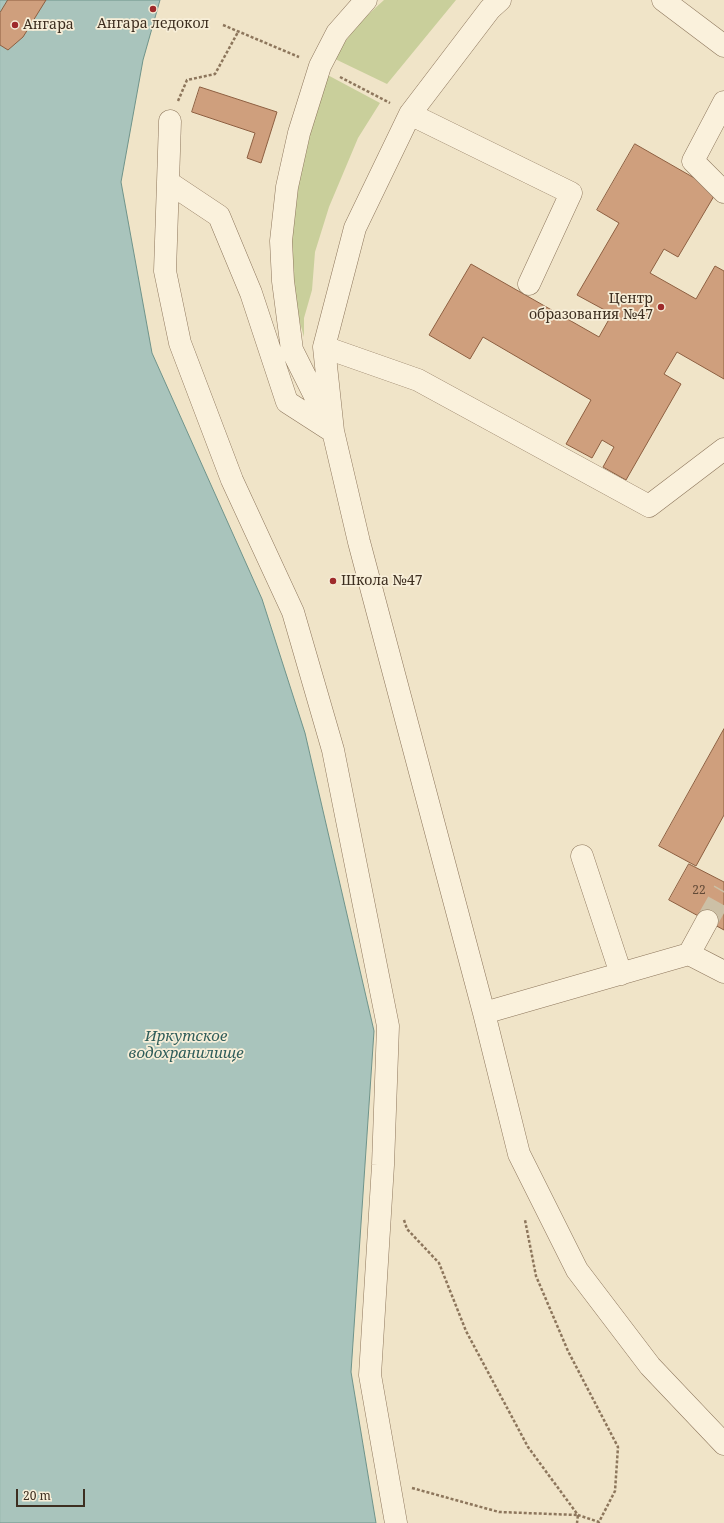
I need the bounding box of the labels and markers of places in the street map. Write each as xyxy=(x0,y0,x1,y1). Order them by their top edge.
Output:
marker: Ангара ледокол xyxy=(148,4,158,14)
place label: Ангара ледокол xyxy=(97,16,209,32)
place label: Ангара xyxy=(23,17,74,33)
marker: Ангара xyxy=(10,20,20,30)
place label: Центр образования №47 xyxy=(529,291,653,324)
marker: Центр образования №47 xyxy=(656,302,666,312)
place label: Школа №47 xyxy=(341,573,423,589)
marker: Школа №47 xyxy=(328,576,338,586)

